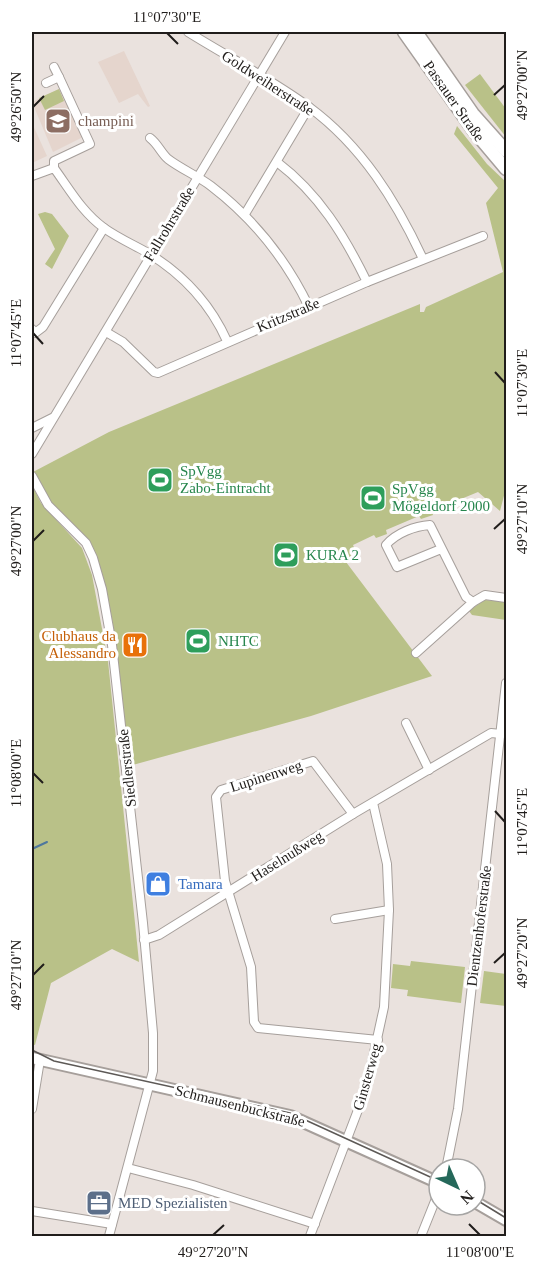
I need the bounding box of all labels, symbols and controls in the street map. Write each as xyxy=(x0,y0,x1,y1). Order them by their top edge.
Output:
text: 11°07'30"E xyxy=(133,9,201,25)
street label: Goldweiherstraße xyxy=(219,47,317,119)
text: 49°27'00"N xyxy=(514,50,530,120)
street label: Passauer Straße xyxy=(420,58,488,145)
text: 49°26'50"N xyxy=(8,72,24,142)
school or university icon: champini xyxy=(43,106,73,136)
place label: champini xyxy=(78,113,134,129)
street label: Fallrohrstraße xyxy=(140,184,198,264)
street label: Kritzstraße xyxy=(254,294,322,335)
text: 11°07'45"E xyxy=(8,299,24,367)
text: 11°07'30"E xyxy=(514,349,530,417)
place label: SpVgg Zabo-Eintracht xyxy=(180,463,272,496)
sports icon: SpVgg Zabo-Eintracht xyxy=(145,465,175,495)
place label: SpVgg Mögeldorf 2000 xyxy=(392,481,490,514)
sports icon: SpVgg Mögeldorf 2000 xyxy=(358,483,388,513)
text: 49°27'10"N xyxy=(514,484,530,554)
text: 49°27'00"N xyxy=(8,506,24,576)
sports icon: KURA 2 xyxy=(271,540,301,570)
place label: KURA 2 xyxy=(306,547,359,563)
sports icon: NHTC xyxy=(183,626,213,656)
place label: Clubhaus da Alessandro xyxy=(41,628,116,661)
restaurant icon: Clubhaus da Alessandro xyxy=(120,630,150,660)
place label: NHTC xyxy=(218,633,259,649)
street label: Siedlerstraße xyxy=(115,728,139,808)
text: 11°08'00"E xyxy=(8,739,24,807)
street label: Lupinenweg xyxy=(228,757,305,795)
text: 11°07'45"E xyxy=(514,788,530,856)
street label: Haselnußweg xyxy=(248,827,326,884)
street label: Dientzenhoferstraße xyxy=(464,864,494,987)
shop icon: Tamara xyxy=(143,869,173,899)
place label: Tamara xyxy=(178,876,223,892)
text: 49°27'20"N xyxy=(514,918,530,988)
text: 49°27'10"N xyxy=(8,940,24,1010)
street label: Ginsterweg xyxy=(350,1041,384,1112)
street label: Schmausenbuckstraße xyxy=(173,1082,307,1130)
north arrow xyxy=(427,1157,487,1217)
text: N xyxy=(457,1187,477,1208)
office icon: MED Spezialisten xyxy=(84,1188,114,1218)
place label: MED Spezialisten xyxy=(118,1195,228,1211)
text: 49°27'20"N xyxy=(178,1244,248,1260)
text: 11°08'00"E xyxy=(446,1244,514,1260)

